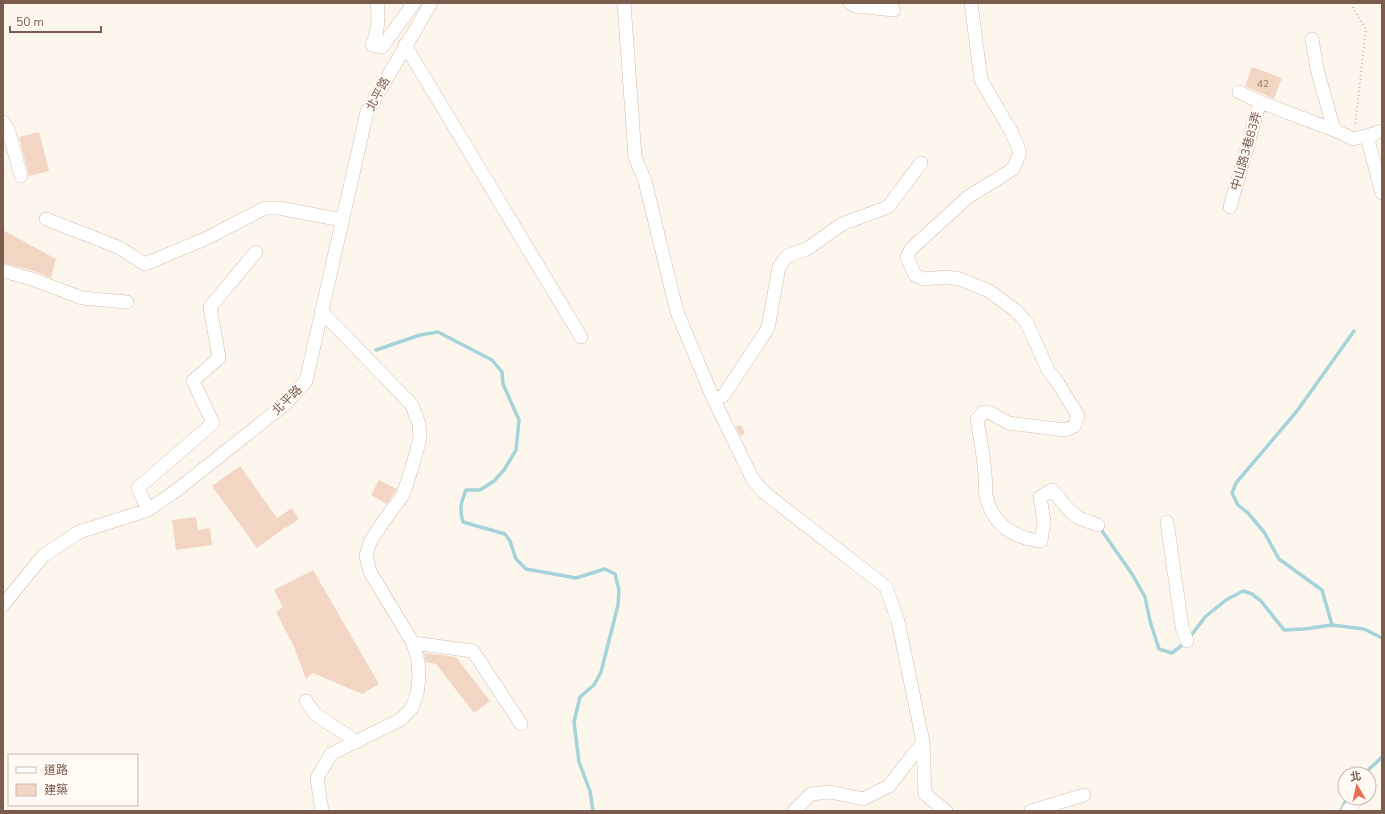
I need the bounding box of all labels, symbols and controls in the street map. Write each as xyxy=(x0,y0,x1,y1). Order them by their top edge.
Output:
scale bar xyxy=(10,8,101,34)
text: 50 m xyxy=(16,14,44,30)
street label: 北平路 xyxy=(362,74,394,114)
house number: 42 xyxy=(1257,77,1269,91)
street label: 中山路3巷83弄 xyxy=(1227,110,1265,192)
street label: 北平路 xyxy=(268,382,306,418)
legend xyxy=(8,754,138,806)
text: 道路 xyxy=(44,762,68,778)
north arrow xyxy=(1337,766,1377,806)
text: 北 xyxy=(1349,768,1362,785)
text: 建築 xyxy=(44,782,68,798)

